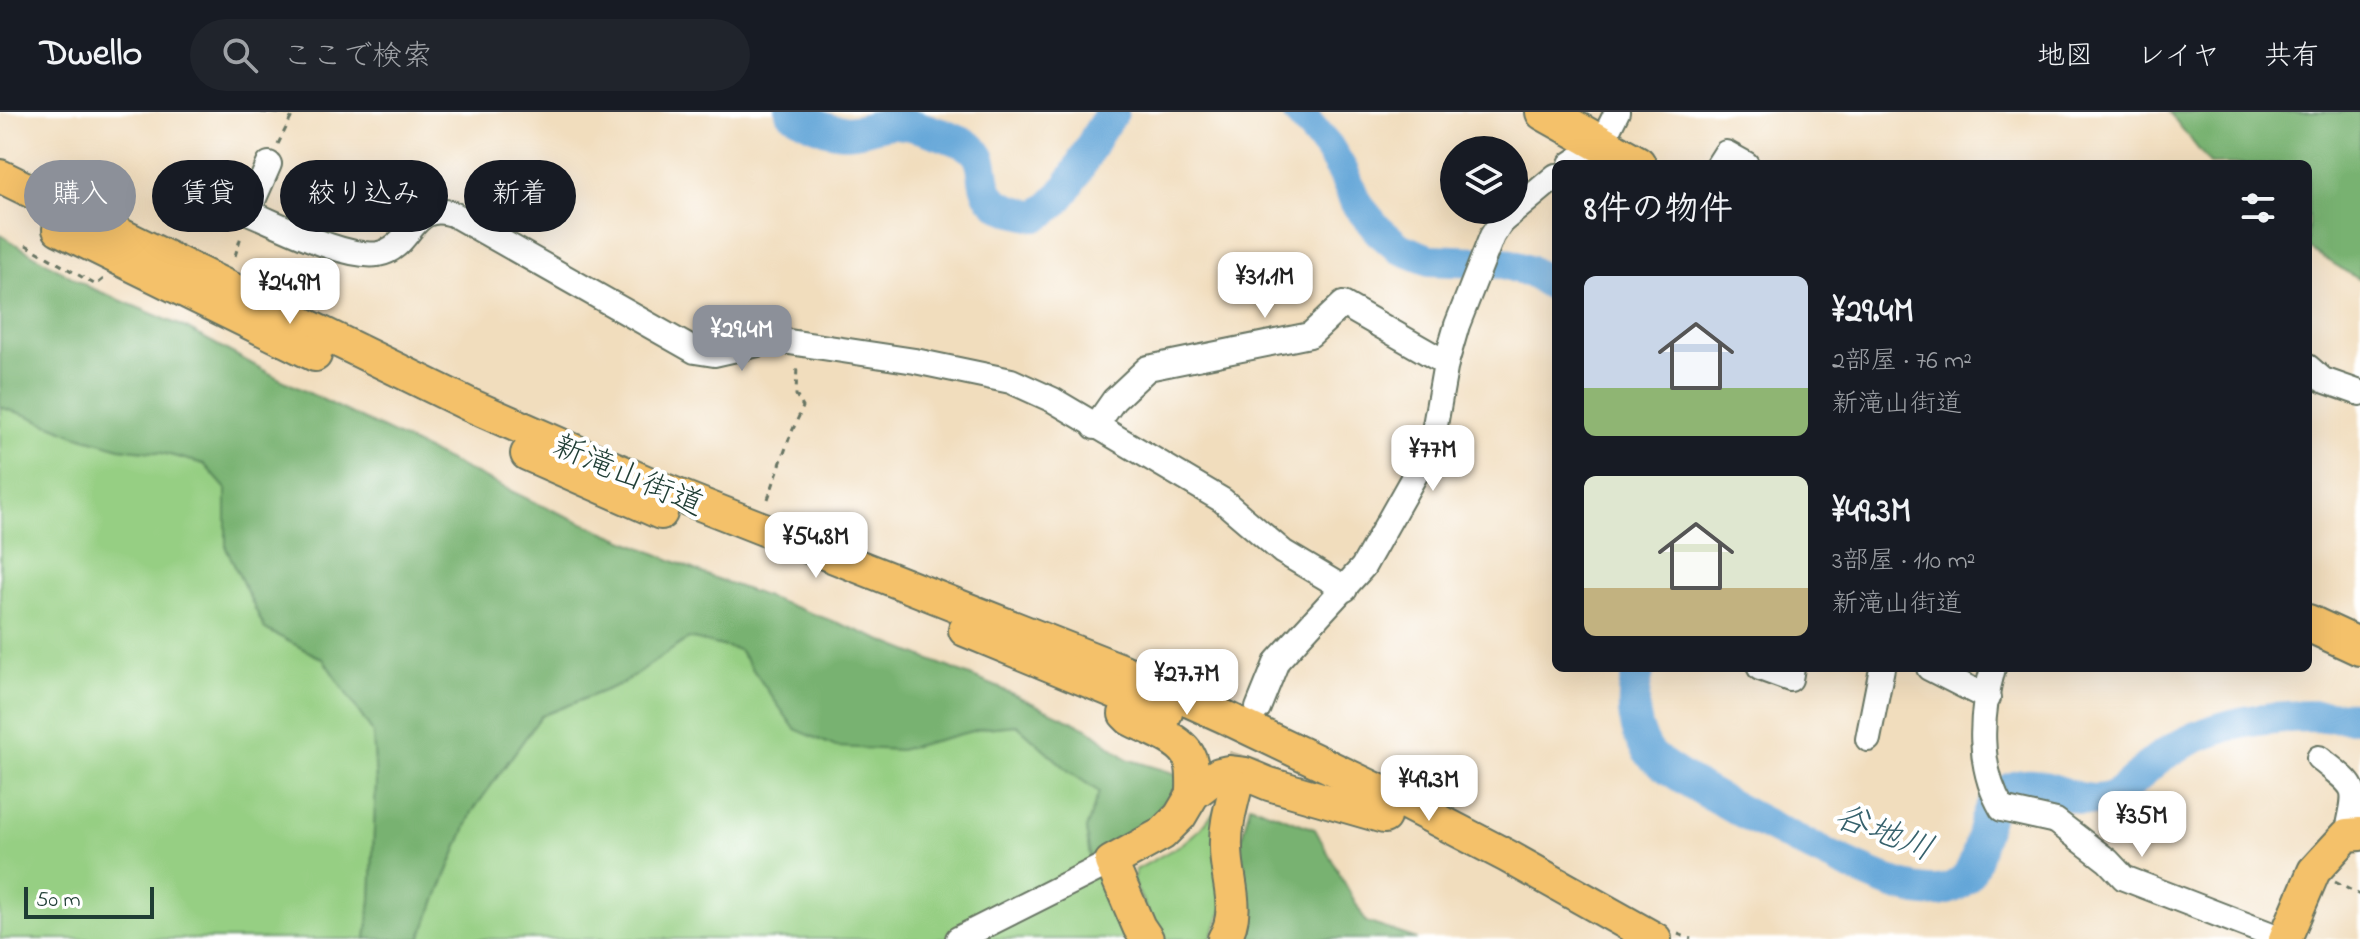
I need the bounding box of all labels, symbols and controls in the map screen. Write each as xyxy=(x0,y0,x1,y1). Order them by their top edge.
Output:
search box xyxy=(190,19,750,91)
text: Dwello xyxy=(40,27,142,83)
icon: search xyxy=(218,33,262,77)
text: ここで検索 xyxy=(282,36,432,80)
text: 地図 xyxy=(2037,37,2093,78)
text: レイヤ xyxy=(2137,37,2220,78)
text: 共有 xyxy=(2264,37,2320,78)
map controls xyxy=(1440,136,1528,224)
button: layers xyxy=(1440,136,1528,224)
chip: 購入 xyxy=(24,160,136,232)
chip: 賃貸 xyxy=(152,160,264,232)
chip: 絞り込み xyxy=(280,160,448,232)
chip: 新着 xyxy=(464,160,576,232)
text: 8件の物件 xyxy=(1584,186,1733,236)
icon: filters xyxy=(2236,186,2280,230)
pin: ¥31.1M xyxy=(1200,252,1330,320)
pin: ¥24.9M xyxy=(225,258,355,326)
text: ¥31.1M xyxy=(1236,259,1294,297)
text: ¥24.9M xyxy=(259,265,321,303)
text: ¥29.4M xyxy=(1832,288,1914,338)
pin: ¥29.4M xyxy=(677,305,807,373)
icon: home xyxy=(1648,308,1744,404)
text: ¥29.4M xyxy=(711,312,773,350)
text: 2部屋 · 76 m² xyxy=(1832,343,1972,381)
text: 新滝山街道 xyxy=(1832,386,1962,424)
street label: 新滝山街道 xyxy=(545,424,710,530)
pin: ¥77M xyxy=(1386,425,1480,493)
text: ¥77M xyxy=(1409,432,1457,470)
text: ¥49.3M xyxy=(1832,488,1911,538)
icon: home xyxy=(1648,508,1744,604)
pin: ¥54.8M xyxy=(751,512,881,580)
text: ¥54.8M xyxy=(783,519,849,557)
text: 3部屋 · 110 m² xyxy=(1832,543,1975,581)
text: 新滝山街道 xyxy=(1832,586,1962,624)
pin: ¥27.7M xyxy=(1122,649,1252,717)
text: ¥27.7M xyxy=(1154,656,1220,694)
pin: ¥49.3M xyxy=(1364,755,1494,823)
text: ¥49.3M xyxy=(1399,762,1459,800)
pin: ¥35M xyxy=(2095,791,2189,859)
water label: 谷地川 xyxy=(1827,793,1940,876)
text: ¥35M xyxy=(2116,798,2168,836)
scale bar xyxy=(24,883,154,919)
text: 50 m xyxy=(36,885,81,917)

